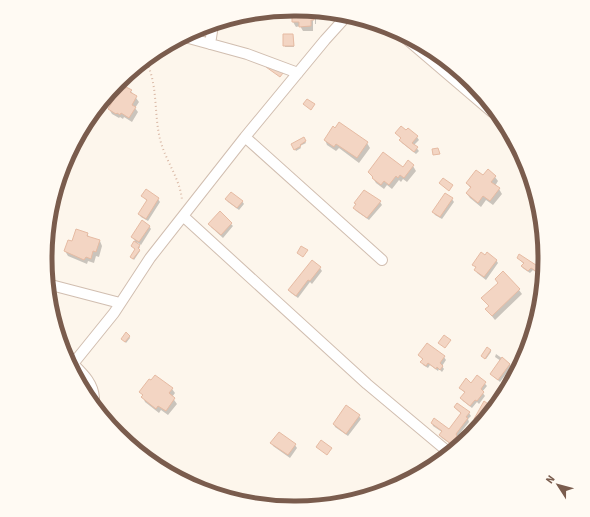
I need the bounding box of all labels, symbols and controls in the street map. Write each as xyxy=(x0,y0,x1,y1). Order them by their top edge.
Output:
north arrow xyxy=(538,465,578,505)
text: N xyxy=(542,472,559,487)

